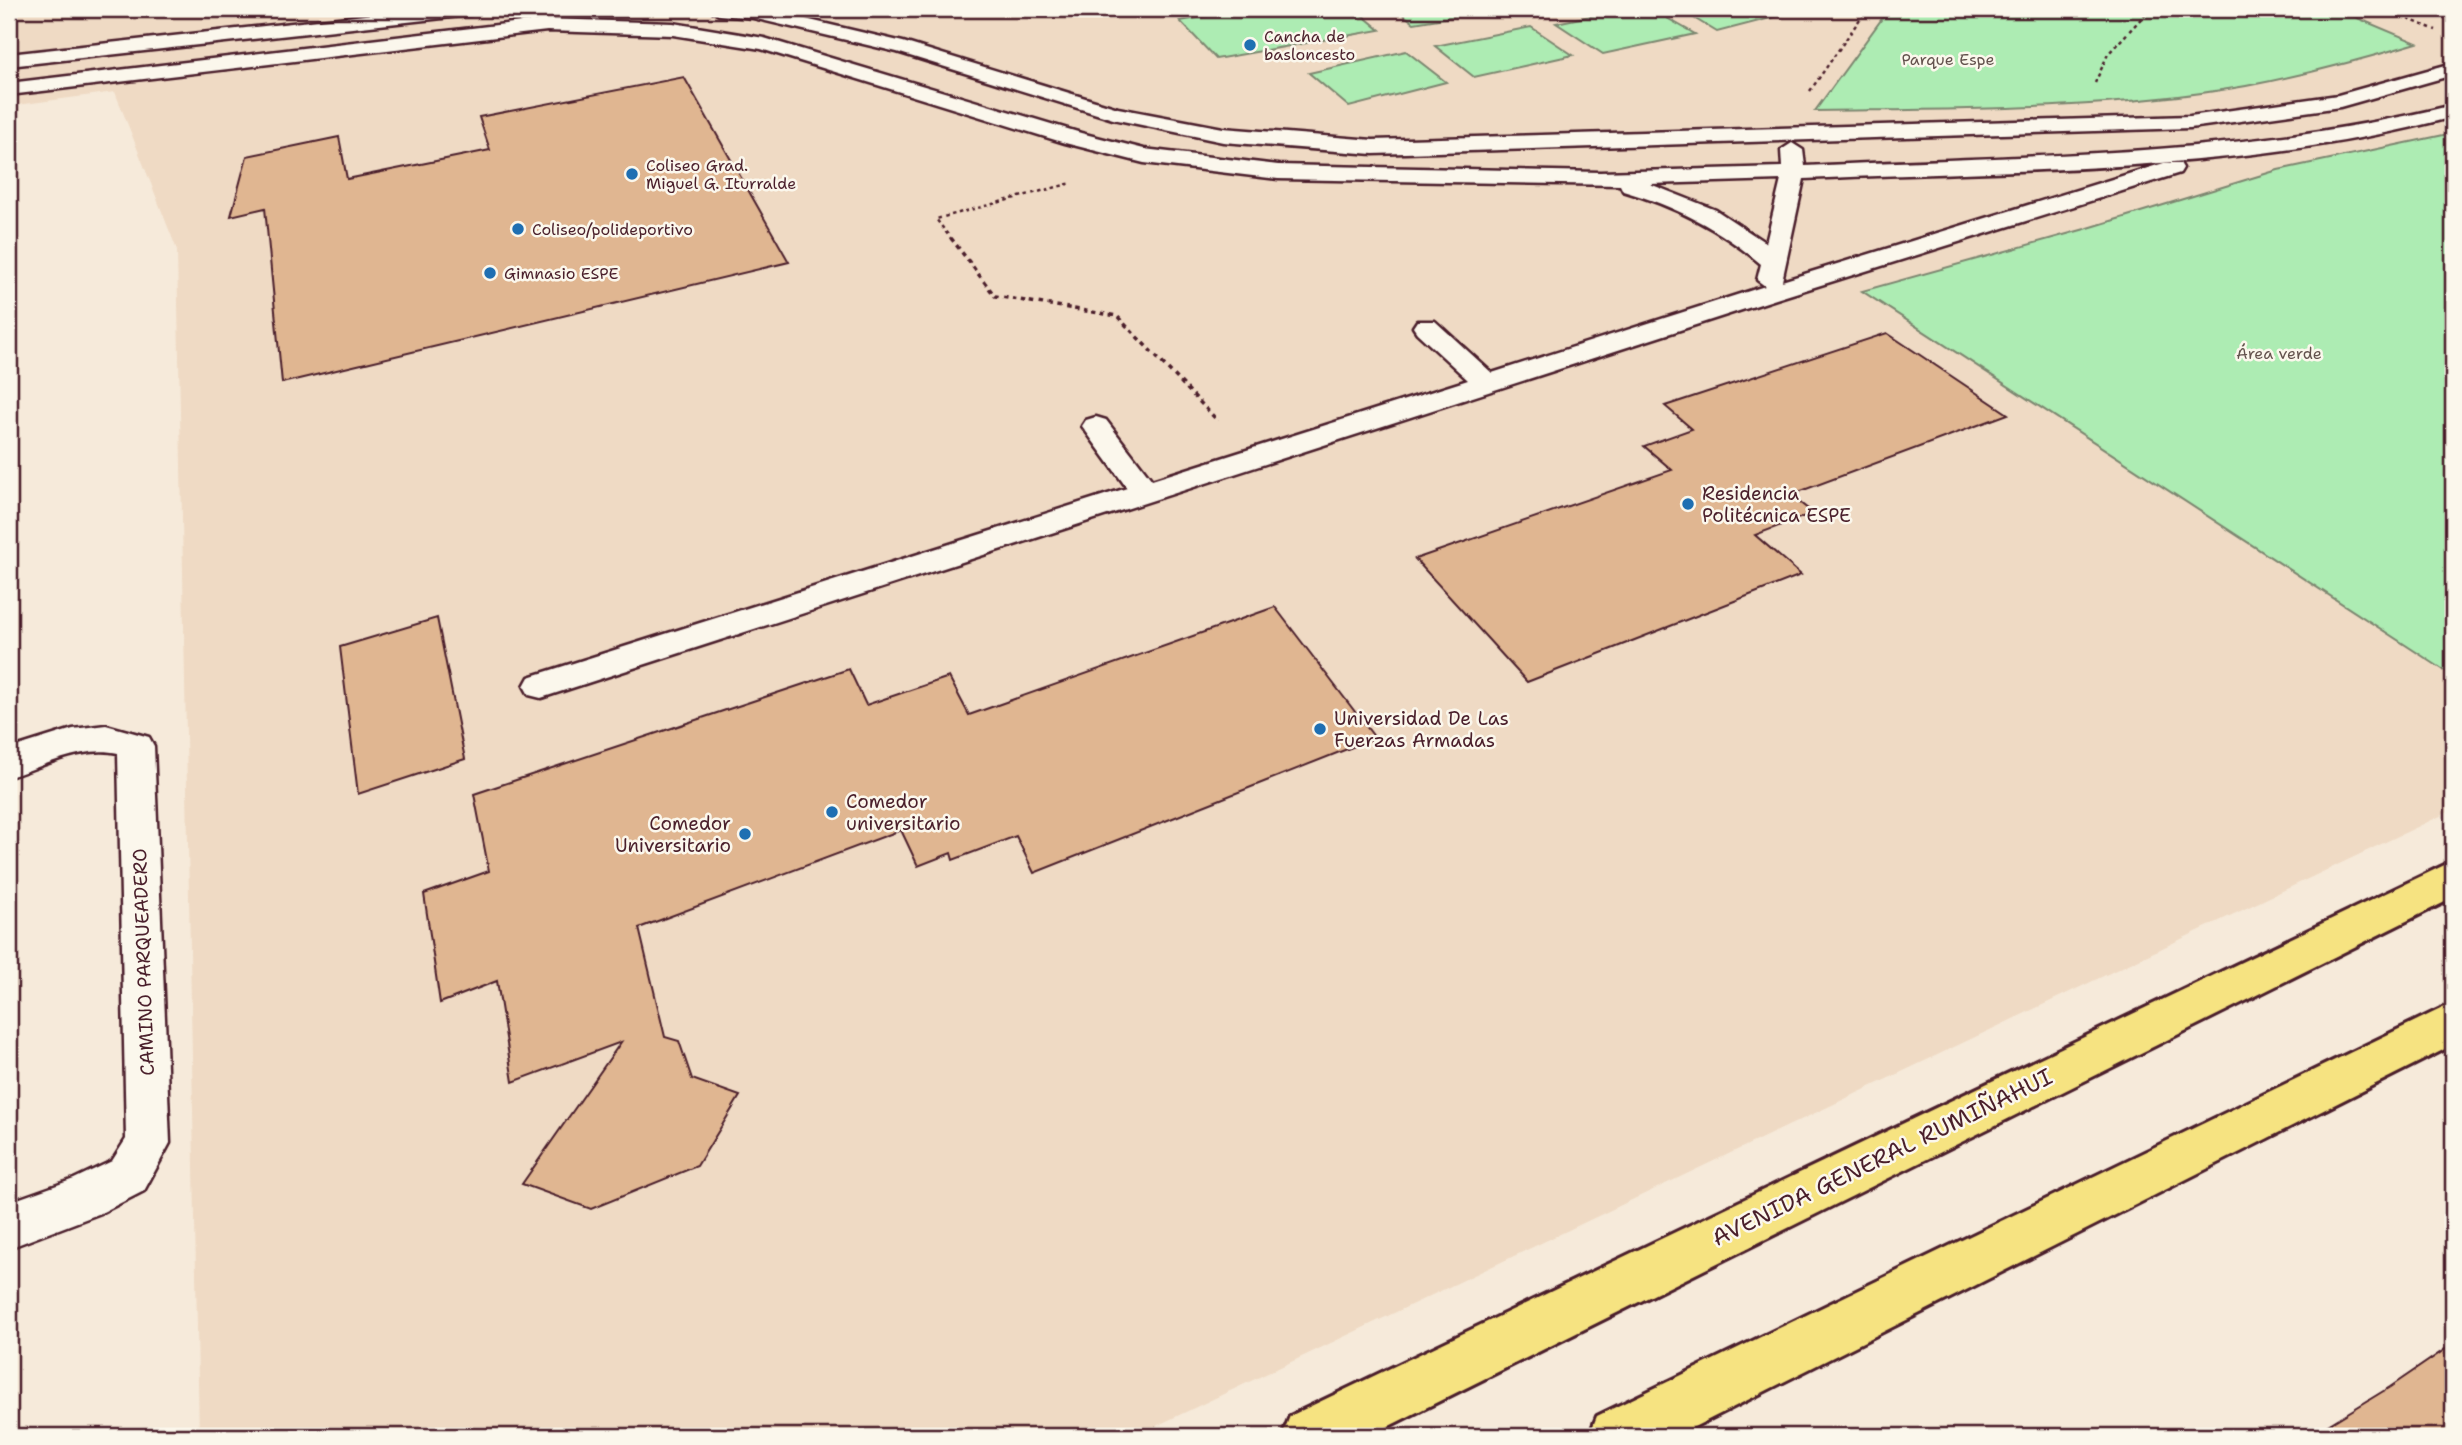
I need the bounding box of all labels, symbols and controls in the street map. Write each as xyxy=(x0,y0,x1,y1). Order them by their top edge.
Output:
place label: Cancha de basloncesto xyxy=(1264,26,1355,65)
marker: Cancha de basloncesto xyxy=(1242,37,1258,53)
park label: Parque Espe xyxy=(1901,49,1995,70)
place label: Coliseo Grad. Miguel G. Iturralde xyxy=(646,155,796,194)
marker: Coliseo Grad. Miguel G. Iturralde xyxy=(624,166,640,182)
place label: Coliseo/polideportivo xyxy=(532,219,693,240)
marker: Coliseo/polideportivo xyxy=(510,221,526,237)
place label: Gimnasio ESPE xyxy=(504,263,618,284)
marker: Gimnasio ESPE xyxy=(482,265,498,281)
park label: Área verde xyxy=(2236,343,2322,364)
place label: Residencia Politécnica ESPE xyxy=(1702,481,1851,528)
marker: Residencia Politécnica ESPE xyxy=(1680,496,1696,512)
place label: Universidad De Las Fuerzas Armadas xyxy=(1334,706,1509,753)
marker: Universidad De Las Fuerzas Armadas xyxy=(1312,721,1328,737)
place label: Comedor universitario xyxy=(846,789,960,836)
marker: Comedor universitario xyxy=(824,804,840,820)
place label: Comedor Universitario xyxy=(615,811,731,858)
marker: Comedor Universitario xyxy=(737,826,753,842)
street label: CAMINO PARQUEADERO xyxy=(127,848,160,1076)
street label: AVENIDA GENERAL RUMIÑAHUI xyxy=(1706,1060,2057,1253)

